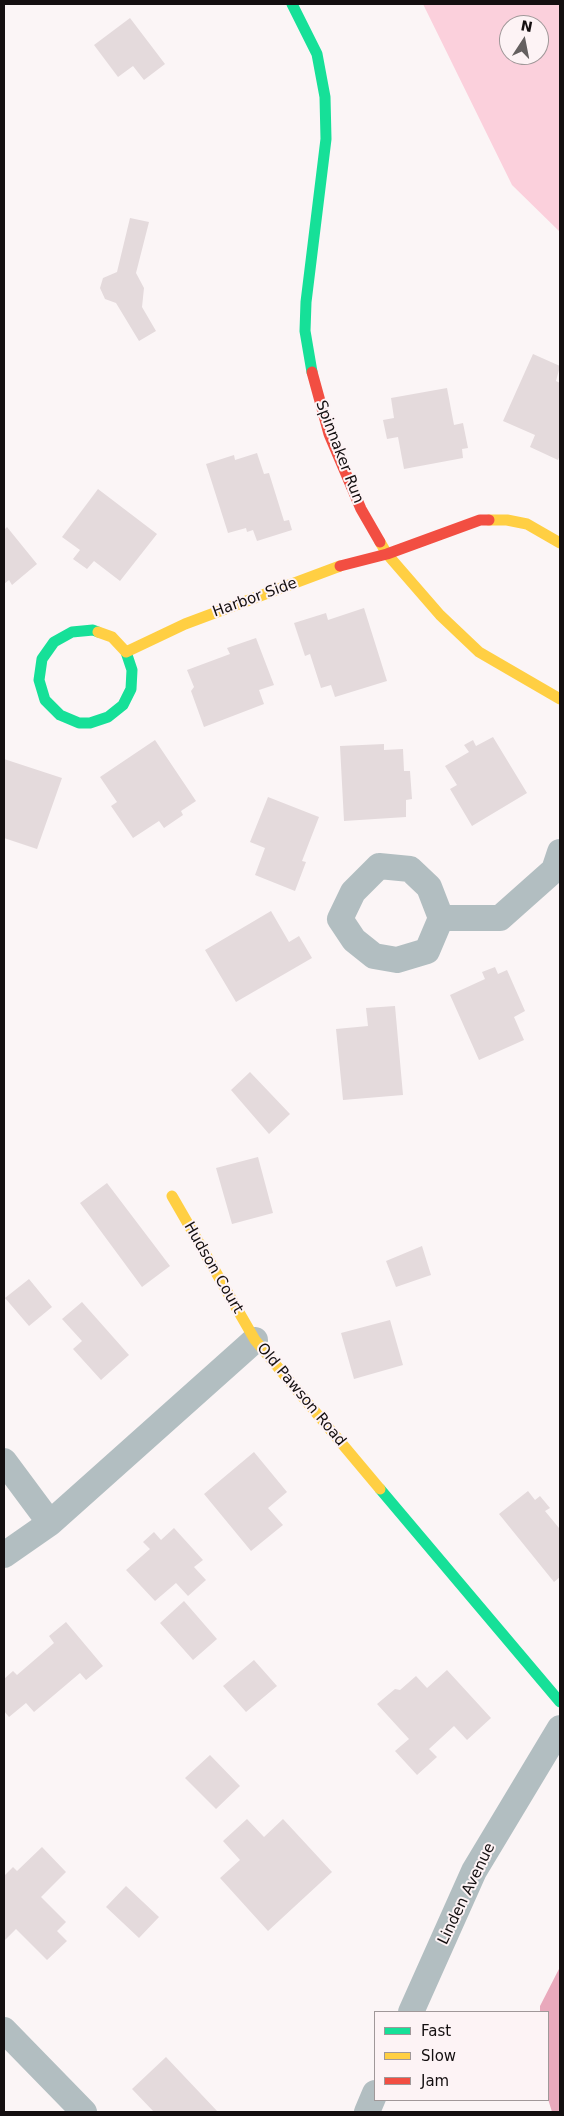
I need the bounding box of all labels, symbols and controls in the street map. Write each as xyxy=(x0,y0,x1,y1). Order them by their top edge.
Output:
north arrow xyxy=(499,15,549,65)
text: N xyxy=(519,17,534,35)
street label: Spinnaker Run xyxy=(311,398,367,506)
street label: Harbor Side xyxy=(210,574,300,622)
street label: Hudson Court xyxy=(180,1219,246,1317)
street label: Old Pawson Road xyxy=(253,1340,349,1450)
street label: Linden Avenue xyxy=(435,1840,499,1948)
legend xyxy=(374,2011,549,2101)
text: Fast xyxy=(421,2022,451,2040)
text: Slow xyxy=(421,2047,456,2065)
text: Jam xyxy=(421,2072,449,2090)

